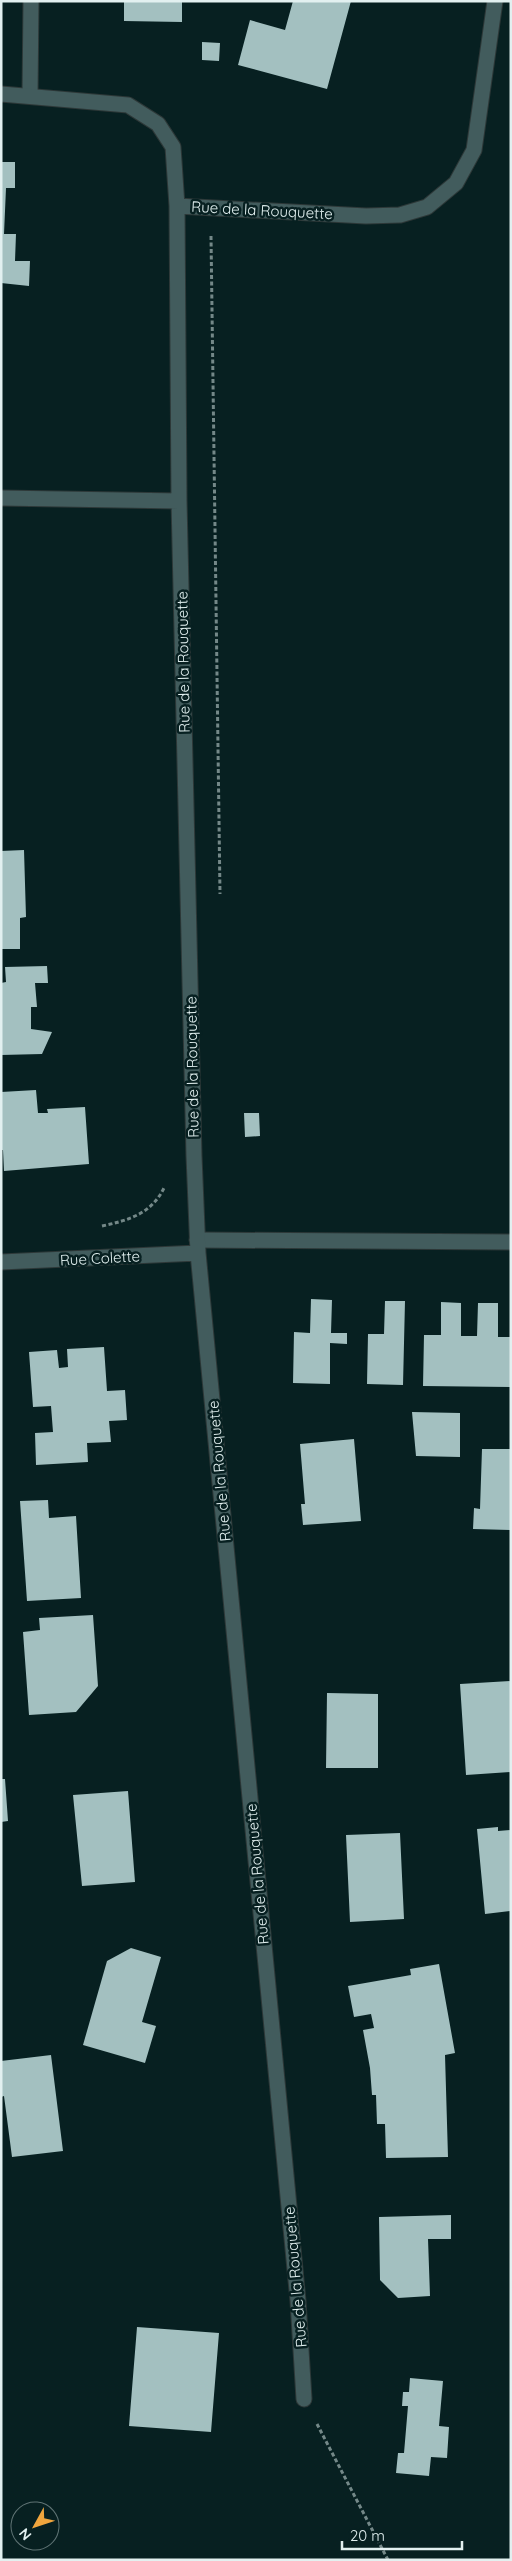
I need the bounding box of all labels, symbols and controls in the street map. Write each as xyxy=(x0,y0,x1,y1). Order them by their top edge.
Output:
street label: Rue de la Rouquette xyxy=(191,197,333,223)
street label: Rue de la Rouquette xyxy=(172,591,194,733)
street label: Rue de la Rouquette xyxy=(181,996,203,1138)
street label: Rue Colette xyxy=(59,1246,141,1270)
street label: Rue de la Rouquette xyxy=(203,1400,235,1542)
street label: Rue de la Rouquette xyxy=(241,1803,273,1945)
street label: Rue de la Rouquette xyxy=(279,2206,311,2348)
north arrow xyxy=(10,2501,60,2551)
scale bar xyxy=(342,2518,462,2550)
text: N xyxy=(15,2525,35,2544)
text: 20 m xyxy=(350,2526,385,2545)

